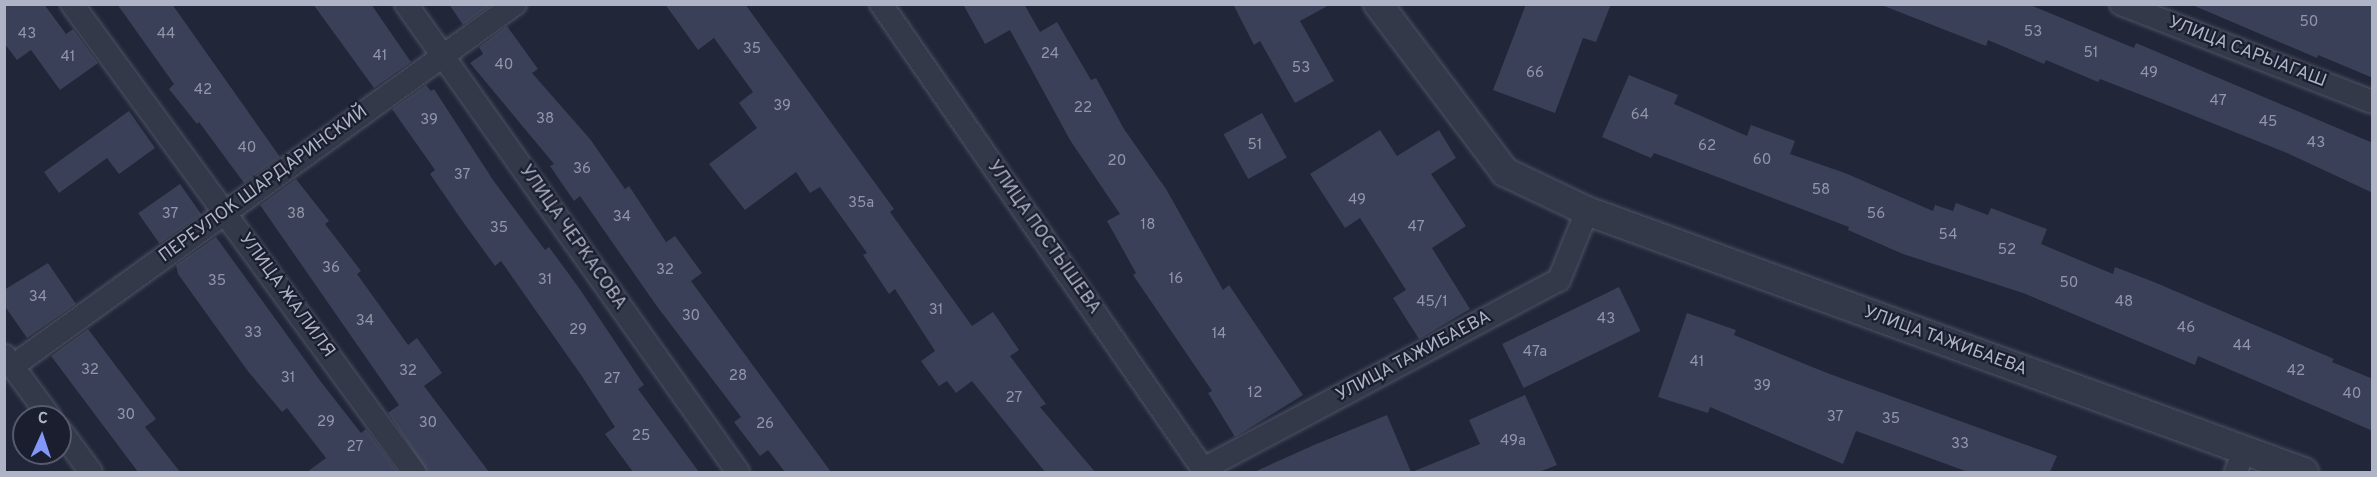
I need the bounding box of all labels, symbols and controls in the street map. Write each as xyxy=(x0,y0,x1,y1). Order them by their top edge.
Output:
street label: УЛИЦА САРЫАГАШ xyxy=(2165,13,2329,93)
house number: 50 xyxy=(2300,14,2318,32)
house number: 53 xyxy=(2024,24,2042,42)
house number: 43 xyxy=(18,26,36,44)
house number: 44 xyxy=(157,26,175,44)
house number: 35 xyxy=(743,41,761,59)
house number: 51 xyxy=(2084,45,2098,63)
house number: 24 xyxy=(1041,46,1059,64)
house number: 41 xyxy=(373,48,387,66)
house number: 41 xyxy=(61,49,75,67)
house number: 40 xyxy=(495,57,513,75)
house number: 53 xyxy=(1292,60,1310,78)
house number: 66 xyxy=(1526,65,1544,83)
house number: 49 xyxy=(2140,65,2158,83)
house number: 42 xyxy=(194,82,212,100)
house number: 47 xyxy=(2210,93,2226,111)
house number: 39 xyxy=(773,98,791,116)
house number: 22 xyxy=(1074,100,1092,118)
street label: ПЕРЕУЛОК ШАРДАРИНСКИЙ xyxy=(155,102,373,268)
house number: 64 xyxy=(1631,107,1649,125)
house number: 38 xyxy=(536,111,554,129)
house number: 39 xyxy=(420,112,438,130)
house number: 45 xyxy=(2259,114,2277,132)
house number: 43 xyxy=(2307,135,2325,153)
house number: 51 xyxy=(1248,137,1262,155)
house number: 62 xyxy=(1698,138,1716,156)
house number: 40 xyxy=(238,140,256,158)
house number: 60 xyxy=(1753,152,1771,170)
house number: 20 xyxy=(1108,153,1126,171)
street label: УЛИЦА ПОСТЫШЕВА xyxy=(982,157,1104,319)
street label: УЛИЦА ЧЕРКАСОВА xyxy=(514,161,630,315)
house number: 36 xyxy=(573,161,591,179)
house number: 37 xyxy=(454,167,470,185)
house number: 58 xyxy=(1812,182,1830,200)
house number: 49 xyxy=(1348,192,1366,210)
house number: 35а xyxy=(848,195,874,213)
house number: 37 xyxy=(162,206,178,224)
house number: 38 xyxy=(287,206,305,224)
house number: 56 xyxy=(1867,206,1885,224)
house number: 34 xyxy=(613,209,631,227)
house number: 18 xyxy=(1141,217,1155,235)
house number: 47 xyxy=(1408,219,1424,237)
house number: 35 xyxy=(490,220,508,238)
house number: 54 xyxy=(1939,227,1957,245)
street label: УЛИЦА ЖАЛИЛЯ xyxy=(233,229,339,363)
house number: 52 xyxy=(1998,242,2016,260)
house number: 36 xyxy=(322,260,340,278)
house number: 32 xyxy=(656,262,674,280)
house number: 16 xyxy=(1169,271,1183,289)
house number: 31 xyxy=(538,272,552,290)
house number: 35 xyxy=(208,273,226,291)
house number: 50 xyxy=(2060,275,2078,293)
house number: 34 xyxy=(29,289,47,307)
house number: 45/1 xyxy=(1416,294,1448,312)
house number: 48 xyxy=(2115,294,2133,312)
house number: 31 xyxy=(929,302,943,320)
street label: УЛИЦА ТАЖИБАЕВА xyxy=(1860,302,2030,382)
street label: УЛИЦА ТАЖИБАЕВА xyxy=(1332,307,1496,407)
house number: 30 xyxy=(682,308,700,326)
house number: 43 xyxy=(1597,311,1615,329)
house number: 34 xyxy=(356,313,374,331)
house number: 46 xyxy=(2177,320,2195,338)
house number: 29 xyxy=(569,322,587,340)
house number: 33 xyxy=(244,325,262,343)
house number: 14 xyxy=(1212,326,1226,344)
house number: 44 xyxy=(2233,338,2251,356)
house number: 47а xyxy=(1523,344,1547,362)
house number: 41 xyxy=(1690,354,1704,372)
house number: 32 xyxy=(81,362,99,380)
house number: 32 xyxy=(399,363,417,381)
house number: 42 xyxy=(2287,363,2305,381)
house number: 28 xyxy=(729,368,747,386)
house number: 31 xyxy=(281,370,295,388)
house number: 27 xyxy=(604,371,620,389)
house number: 39 xyxy=(1753,378,1771,396)
house number: 12 xyxy=(1248,385,1262,403)
house number: 40 xyxy=(2343,386,2361,404)
house number: 27 xyxy=(1006,390,1022,408)
north arrow xyxy=(12,405,72,465)
house number: 30 xyxy=(117,407,135,425)
text: С xyxy=(37,409,48,429)
house number: 37 xyxy=(1827,409,1843,427)
house number: 35 xyxy=(1882,411,1900,429)
house number: 29 xyxy=(317,414,335,432)
house number: 30 xyxy=(419,415,437,433)
house number: 26 xyxy=(756,416,774,434)
house number: 25 xyxy=(632,428,650,446)
house number: 49а xyxy=(1500,433,1526,451)
house number: 33 xyxy=(1951,436,1969,454)
house number: 27 xyxy=(347,439,363,457)

